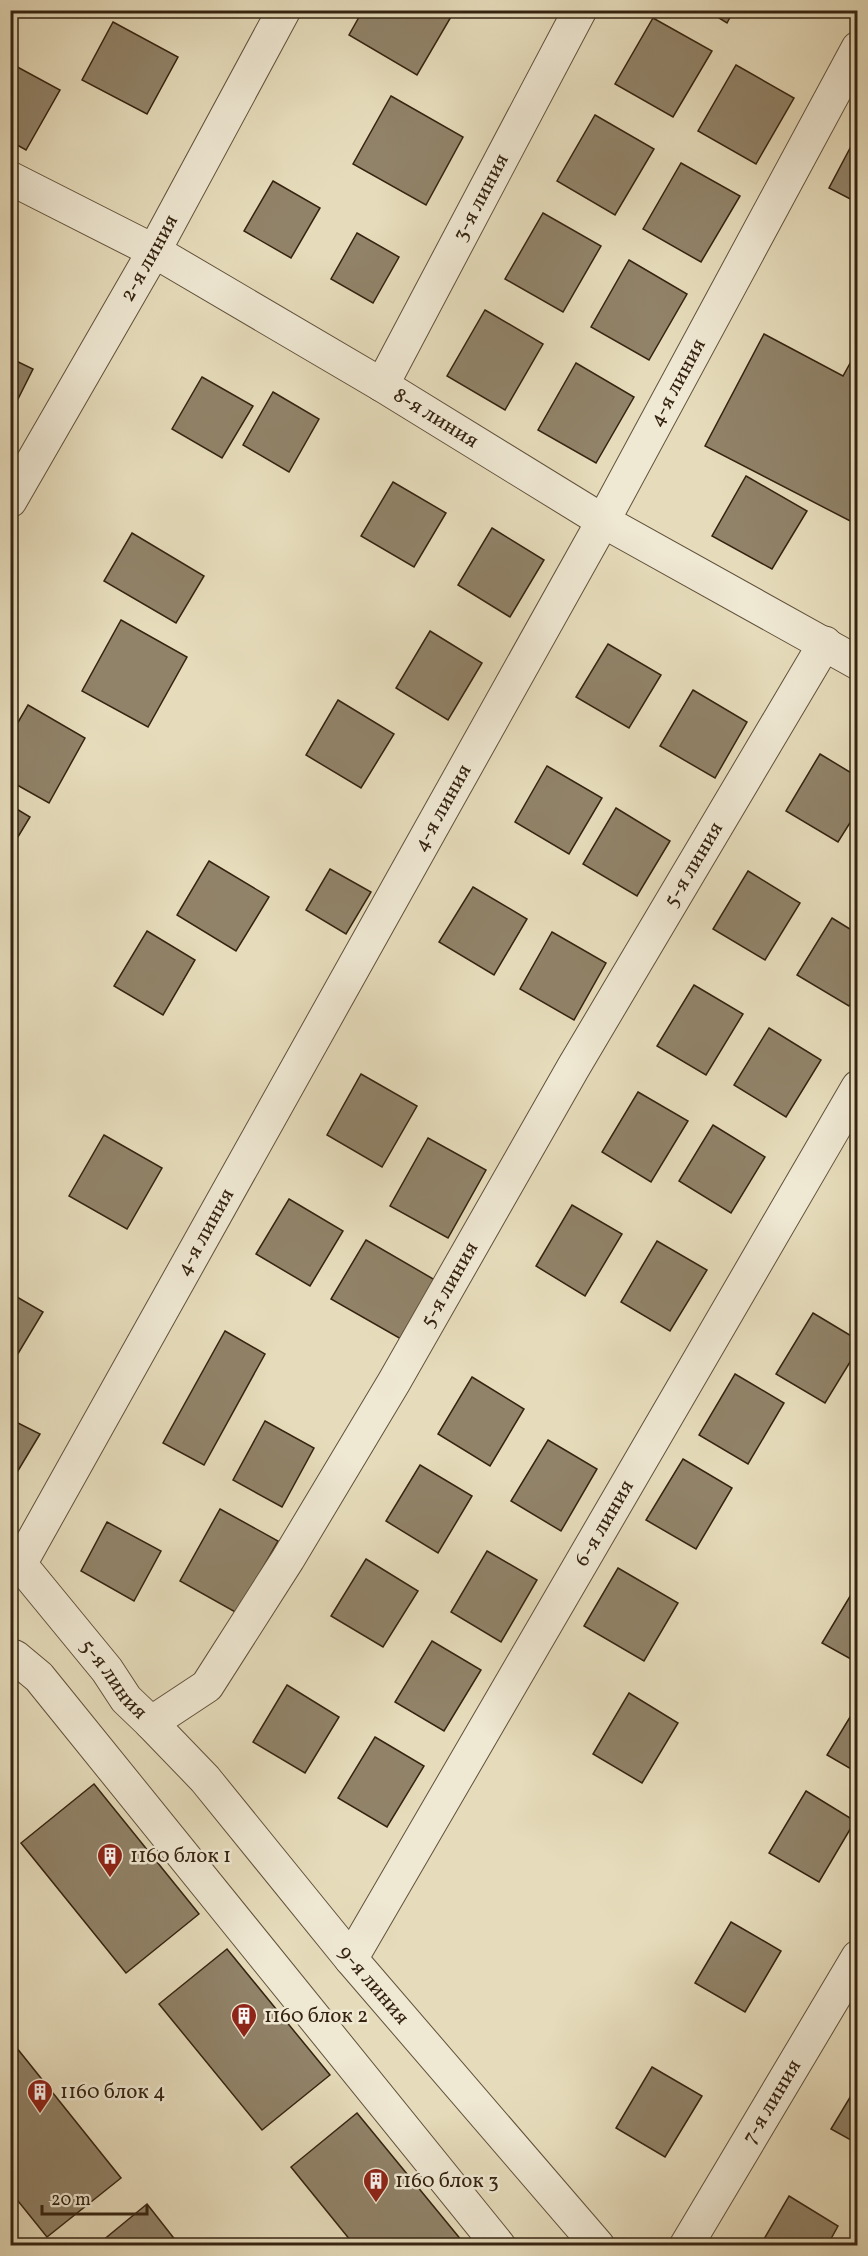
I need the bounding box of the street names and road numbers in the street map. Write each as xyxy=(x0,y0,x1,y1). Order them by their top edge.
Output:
street label: 3-я линия xyxy=(446,148,516,247)
street label: 2-я линия xyxy=(113,209,186,307)
street label: 4-я линия xyxy=(642,333,713,432)
street label: 8-я линия xyxy=(387,381,484,455)
street label: 4-я линия xyxy=(406,759,479,857)
street label: 5-я линия xyxy=(657,816,730,913)
street label: 4-я линия xyxy=(169,1183,242,1281)
street label: 5-я линия xyxy=(413,1236,486,1333)
street label: 6-я линия xyxy=(568,1474,641,1572)
street label: 5-я линия xyxy=(73,1633,154,1726)
street label: 9-я линия xyxy=(331,1939,416,2031)
street label: 7-я линия xyxy=(735,2054,808,2149)

